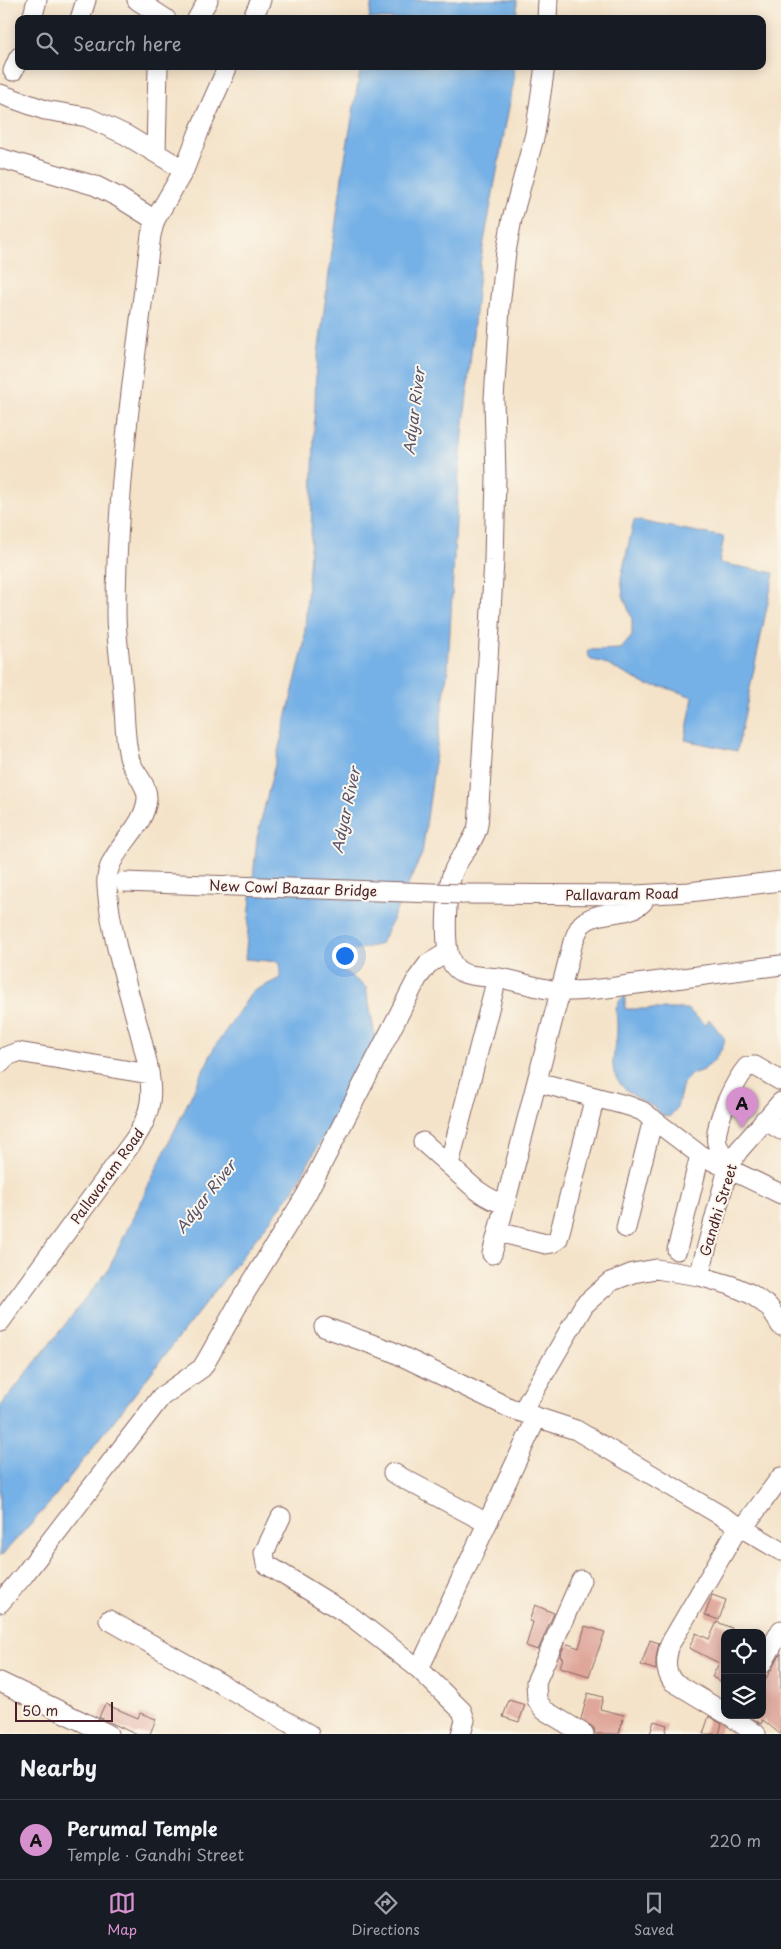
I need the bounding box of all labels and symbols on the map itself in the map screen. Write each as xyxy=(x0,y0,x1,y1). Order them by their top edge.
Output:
water label: Adyar River xyxy=(396,364,430,456)
water label: Adyar River xyxy=(325,762,366,855)
street label: New Cowl Bazaar Bridge xyxy=(209,875,377,901)
street label: Pallavaram Road xyxy=(565,883,679,905)
your location xyxy=(332,943,358,969)
pin: A xyxy=(726,1087,758,1128)
street label: Pallavaram Road xyxy=(65,1124,149,1228)
water label: Adyar River xyxy=(169,1152,243,1238)
street label: Gandhi Street xyxy=(694,1161,742,1259)
scale bar xyxy=(15,1699,112,1722)

